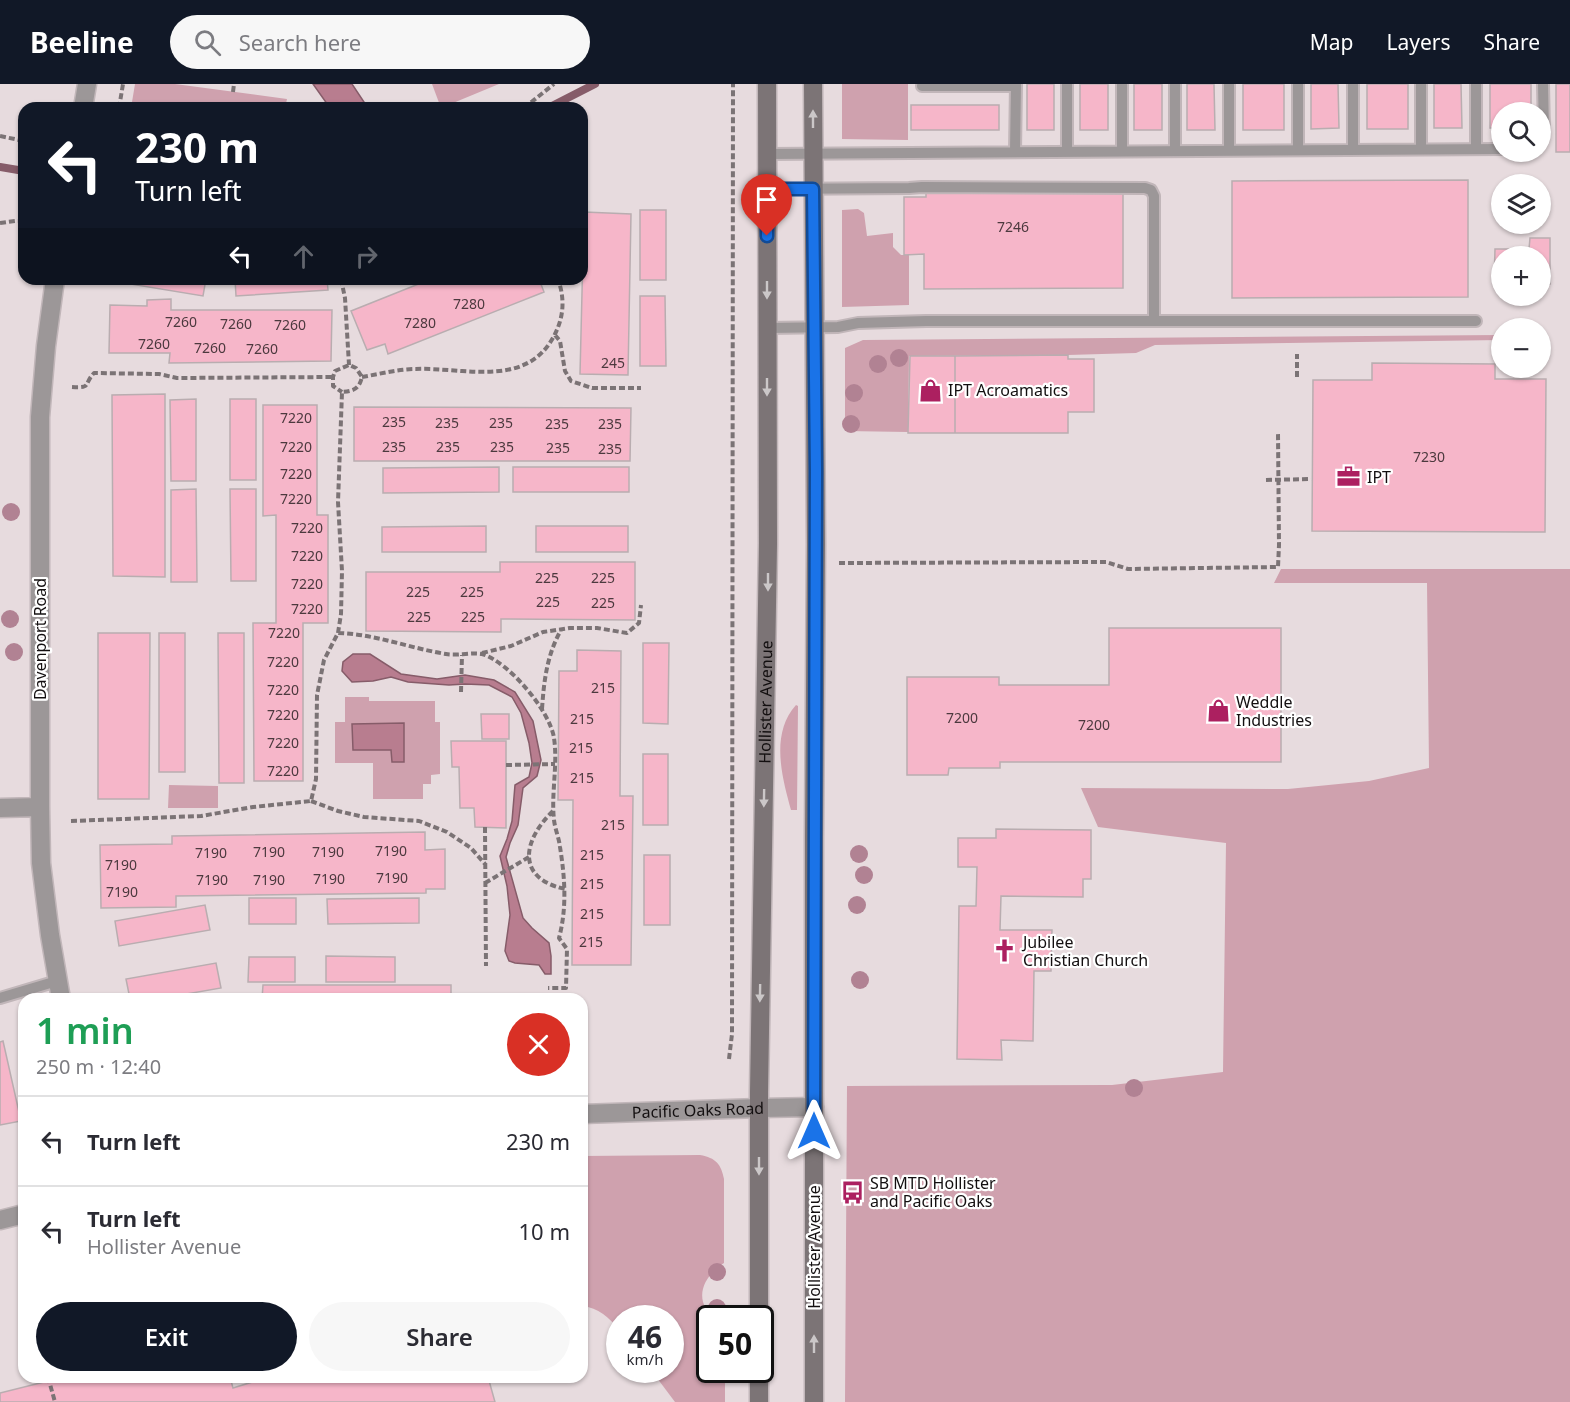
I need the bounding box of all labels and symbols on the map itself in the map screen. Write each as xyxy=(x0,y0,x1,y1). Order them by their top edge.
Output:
one-way arrow xyxy=(808,110,818,129)
pin xyxy=(741,174,792,236)
house number: 7246 xyxy=(997,217,1029,236)
one-way arrow xyxy=(762,280,772,299)
house number: 7280 xyxy=(453,294,485,313)
house number: 7260 xyxy=(165,312,197,331)
house number: 7280 xyxy=(404,313,436,332)
house number: 7260 xyxy=(220,314,252,333)
house number: 7260 xyxy=(274,315,306,334)
house number: 7260 xyxy=(138,334,170,353)
house number: 7260 xyxy=(194,338,226,357)
house number: 7260 xyxy=(246,339,278,358)
house number: 245 xyxy=(601,353,625,372)
one-way arrow xyxy=(762,377,772,396)
shop icon: IPT Acroamatics xyxy=(917,377,943,403)
place label: IPT Acroamatics xyxy=(948,379,1068,401)
house number: 7220 xyxy=(280,408,312,427)
house number: 235 xyxy=(382,412,406,431)
house number: 235 xyxy=(435,413,459,432)
house number: 235 xyxy=(489,413,513,432)
house number: 235 xyxy=(545,414,569,433)
house number: 235 xyxy=(598,414,622,433)
house number: 7220 xyxy=(280,437,312,456)
house number: 235 xyxy=(382,437,406,456)
house number: 235 xyxy=(436,437,460,456)
house number: 235 xyxy=(490,437,514,456)
house number: 235 xyxy=(546,438,570,457)
house number: 235 xyxy=(598,439,622,458)
house number: 7230 xyxy=(1413,447,1445,466)
house number: 7220 xyxy=(280,464,312,483)
office icon: IPT xyxy=(1336,464,1362,490)
place label: IPT xyxy=(1367,466,1391,488)
house number: 7220 xyxy=(280,489,312,508)
house number: 7220 xyxy=(291,518,323,537)
house number: 7220 xyxy=(291,546,323,565)
house number: 225 xyxy=(535,568,559,587)
house number: 225 xyxy=(591,568,615,587)
one-way arrow xyxy=(763,572,772,591)
house number: 7220 xyxy=(291,574,323,593)
street label: Davenport Road xyxy=(29,578,51,700)
house number: 225 xyxy=(406,582,430,601)
house number: 225 xyxy=(460,582,484,601)
house number: 225 xyxy=(536,592,560,611)
house number: 225 xyxy=(591,593,615,612)
house number: 7220 xyxy=(291,599,323,618)
house number: 225 xyxy=(407,607,431,626)
house number: 225 xyxy=(461,607,485,626)
house number: 7220 xyxy=(268,623,300,642)
street label: Hollister Avenue xyxy=(753,640,777,764)
house number: 7220 xyxy=(267,652,299,671)
house number: 215 xyxy=(591,678,615,697)
house number: 7220 xyxy=(267,680,299,699)
place label: Weddle Industries xyxy=(1236,691,1312,731)
shop icon: Weddle Industries xyxy=(1205,698,1231,724)
house number: 7220 xyxy=(267,705,299,724)
house number: 7200 xyxy=(946,708,978,727)
house number: 215 xyxy=(570,709,594,728)
house number: 7200 xyxy=(1078,715,1110,734)
house number: 7220 xyxy=(267,733,299,752)
house number: 215 xyxy=(569,738,593,757)
house number: 7220 xyxy=(267,761,299,780)
house number: 215 xyxy=(570,768,594,787)
one-way arrow xyxy=(759,788,769,807)
house number: 215 xyxy=(601,815,625,834)
house number: 7190 xyxy=(375,841,407,860)
house number: 7190 xyxy=(253,842,285,861)
house number: 7190 xyxy=(312,842,344,861)
house number: 7190 xyxy=(195,843,227,862)
house number: 215 xyxy=(580,845,604,864)
house number: 7190 xyxy=(105,855,137,874)
house number: 7190 xyxy=(376,868,408,887)
house number: 7190 xyxy=(313,869,345,888)
house number: 7190 xyxy=(196,870,228,889)
house number: 7190 xyxy=(253,870,285,889)
house number: 215 xyxy=(580,874,604,893)
house number: 7190 xyxy=(106,882,138,901)
house number: 215 xyxy=(580,904,604,923)
place label: Jubilee Christian Church xyxy=(1021,931,1148,971)
house number: 215 xyxy=(579,932,603,951)
church icon: Jubilee Christian Church xyxy=(992,938,1018,964)
one-way arrow xyxy=(756,983,765,1002)
street label: Pacific Oaks Road xyxy=(631,1097,764,1123)
position arrow xyxy=(782,1099,846,1163)
one-way arrow xyxy=(754,1157,763,1176)
place label: SB MTD Hollister and Pacific Oaks xyxy=(870,1172,996,1212)
bus stop icon: SB MTD Hollister and Pacific Oaks xyxy=(839,1179,865,1205)
street label: Hollister Avenue xyxy=(803,1185,825,1309)
speed limit sign: 50 xyxy=(696,1305,774,1383)
one-way arrow xyxy=(809,1334,819,1353)

